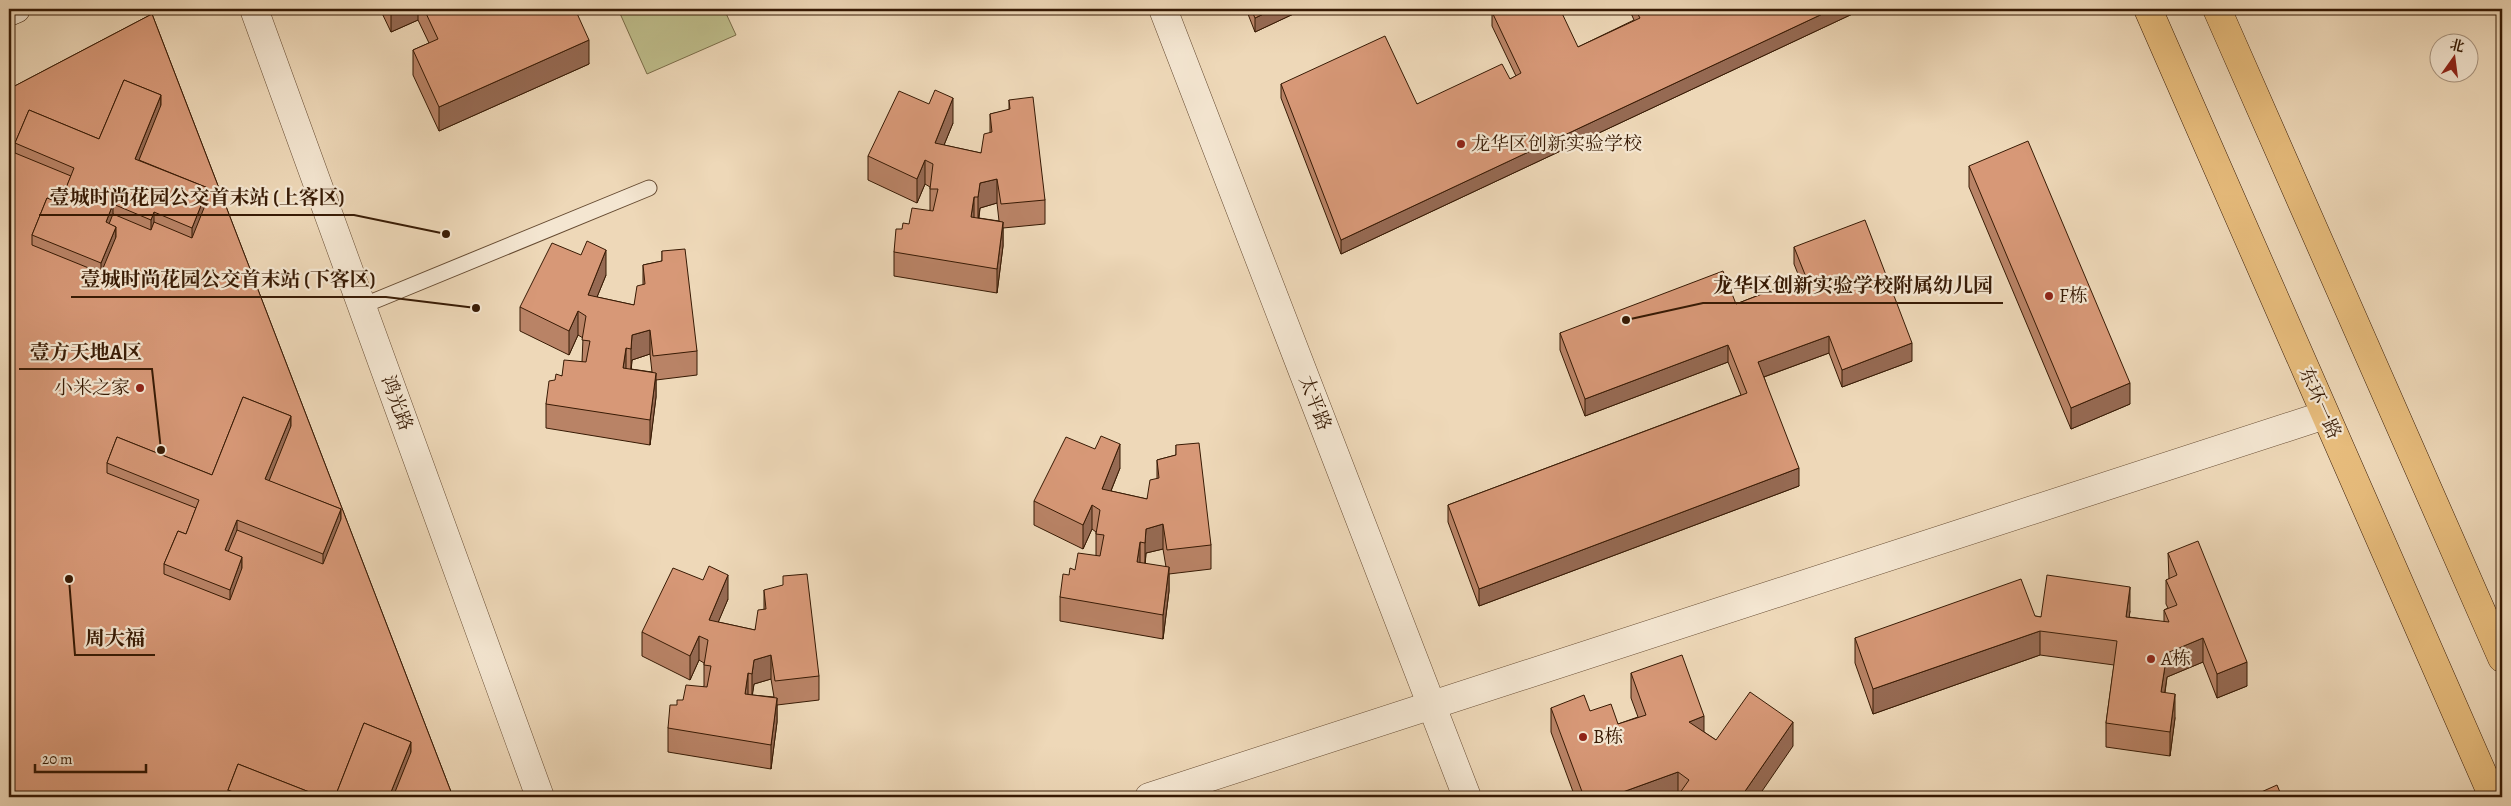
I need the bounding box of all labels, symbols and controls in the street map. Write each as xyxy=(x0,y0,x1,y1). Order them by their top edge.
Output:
north arrow xyxy=(2428,32,2478,82)
text: 北 xyxy=(2448,35,2466,57)
place label: 龙华区创新实验学校 xyxy=(1471,131,1642,157)
marker: 龙华区创新实验学校 xyxy=(1455,138,1467,150)
callout: 壹城时尚花园公交首末站 (上客区) xyxy=(39,180,354,215)
text: 壹城时尚花园公交首末站 (上客区) xyxy=(49,184,345,211)
callout: 壹城时尚花园公交首末站 (下客区) xyxy=(71,262,386,297)
text: 壹城时尚花园公交首末站 (下客区) xyxy=(80,266,376,293)
callout: 龙华区创新实验学校附属幼儿园 xyxy=(1703,268,2003,303)
text: 龙华区创新实验学校附属幼儿园 xyxy=(1713,272,1993,299)
place label: F栋 xyxy=(2059,283,2088,309)
marker: F栋 xyxy=(2043,290,2055,302)
callout: 壹方天地A区 xyxy=(19,334,152,369)
text: 壹方天地A区 xyxy=(30,339,142,366)
street label: 东环一路 xyxy=(2293,363,2347,443)
street label: 鸿光路 xyxy=(375,372,419,434)
street label: 太平路 xyxy=(1293,372,1337,434)
place label: 小米之家 xyxy=(54,375,130,401)
marker: 小米之家 xyxy=(134,382,146,394)
callout: 周大福 xyxy=(75,620,155,655)
text: 周大福 xyxy=(85,625,145,652)
place label: A栋 xyxy=(2160,646,2191,672)
marker: A栋 xyxy=(2145,653,2157,665)
place label: B栋 xyxy=(1593,724,1623,750)
marker: B栋 xyxy=(1577,731,1589,743)
scale bar xyxy=(35,741,146,773)
text: 20 m xyxy=(42,749,73,769)

